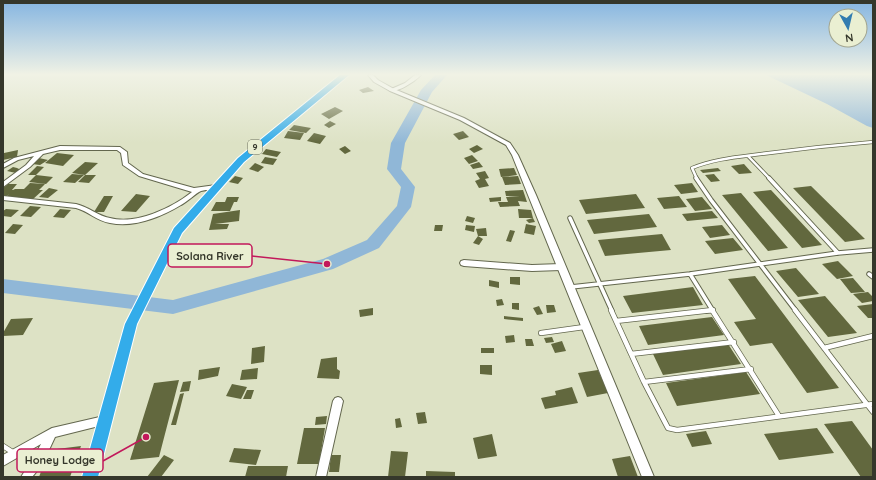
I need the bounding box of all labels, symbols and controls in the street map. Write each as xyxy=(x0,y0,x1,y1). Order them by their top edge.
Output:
north arrow xyxy=(828,8,868,48)
text: N xyxy=(844,30,854,45)
road number: 9 xyxy=(248,140,262,154)
callout: Solana River xyxy=(168,244,252,267)
text: Solana River xyxy=(176,249,244,263)
callout: Honey Lodge xyxy=(17,449,103,472)
text: Honey Lodge xyxy=(25,453,96,467)

